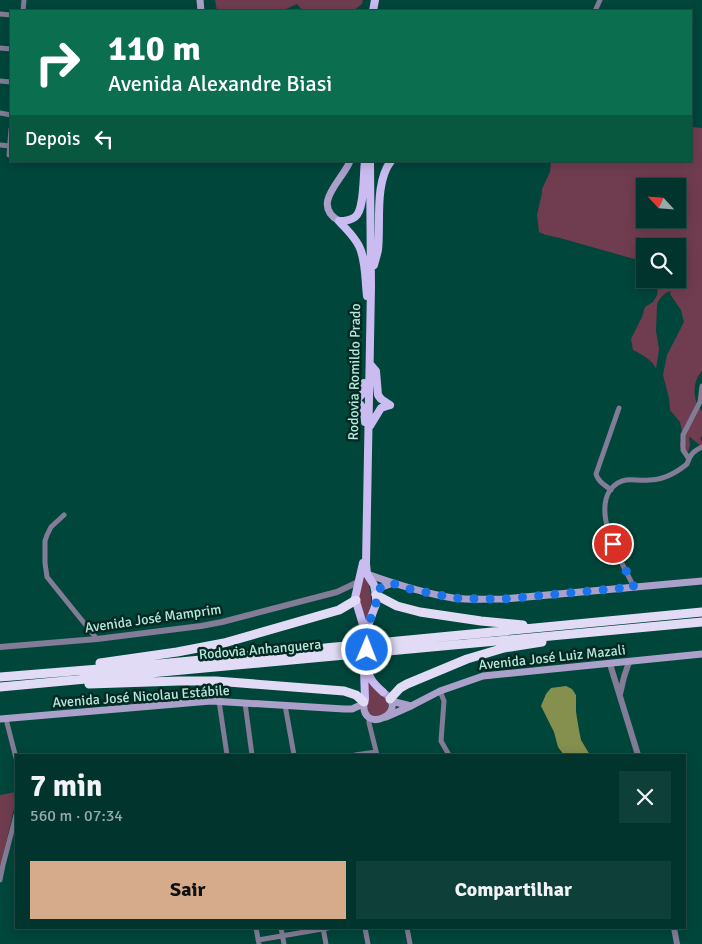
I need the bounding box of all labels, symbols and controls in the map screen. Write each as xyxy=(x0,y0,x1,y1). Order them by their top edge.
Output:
text: 110 m xyxy=(108,27,201,70)
icon: right xyxy=(25,30,90,95)
text: Avenida Alexandre Biasi xyxy=(108,70,332,97)
icon: left xyxy=(90,125,118,153)
text: Depois xyxy=(25,127,80,151)
north arrow xyxy=(636,178,686,228)
map controls xyxy=(636,178,686,288)
button: search xyxy=(636,238,686,288)
street label: Rodovia Romildo Prado xyxy=(345,303,364,441)
pin xyxy=(592,523,634,565)
icon: arrive xyxy=(599,530,627,558)
street label: Avenida José Mamprim xyxy=(84,600,222,636)
position arrow xyxy=(340,623,392,675)
street label: Rodovia Anhanguera xyxy=(198,636,322,663)
street label: Avenida José Luiz Mazali xyxy=(478,641,626,674)
street label: Avenida José Nicolau Estábile xyxy=(52,682,230,711)
text: 7 min xyxy=(30,768,102,805)
button: close xyxy=(619,771,671,823)
text: 560 m · 07:34 xyxy=(30,806,123,826)
button: Sair xyxy=(30,861,346,919)
button: Compartilhar xyxy=(356,861,671,919)

